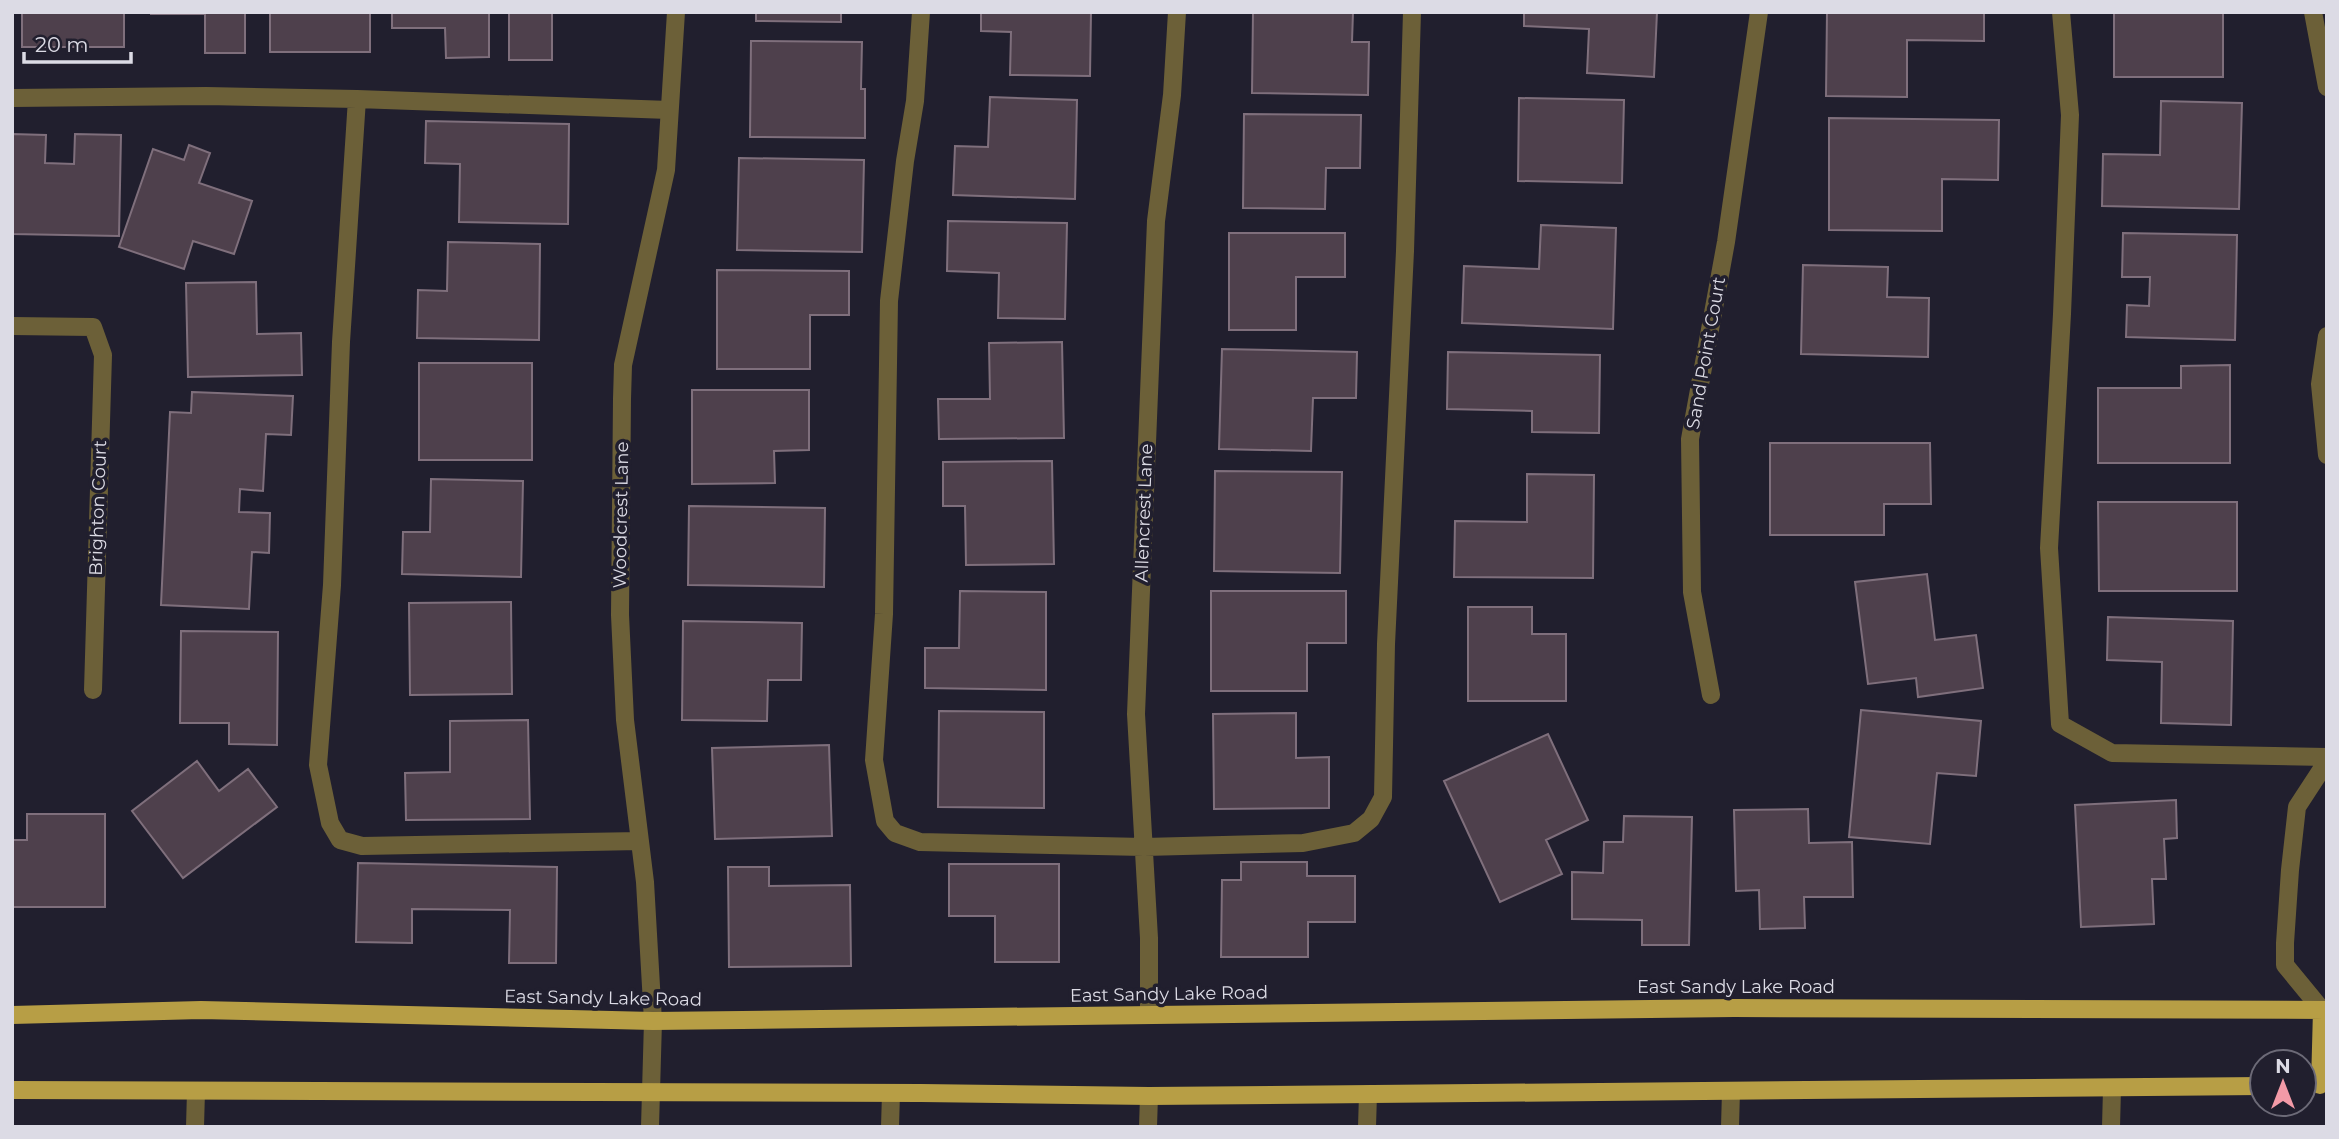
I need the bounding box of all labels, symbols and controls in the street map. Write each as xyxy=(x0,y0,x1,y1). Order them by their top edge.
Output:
scale bar xyxy=(24,21,131,65)
text: 20 m xyxy=(35,32,89,57)
street label: Sand Point Court xyxy=(1682,275,1730,431)
street label: Brighton Court xyxy=(85,440,111,576)
street label: Woodcrest Lane xyxy=(609,441,633,589)
street label: Allencrest Lane xyxy=(1131,443,1157,583)
street label: East Sandy Lake Road xyxy=(1637,976,1835,998)
street label: East Sandy Lake Road xyxy=(1070,981,1268,1007)
street label: East Sandy Lake Road xyxy=(504,985,702,1011)
north arrow xyxy=(2248,1048,2318,1118)
text: N xyxy=(2275,1055,2291,1078)

